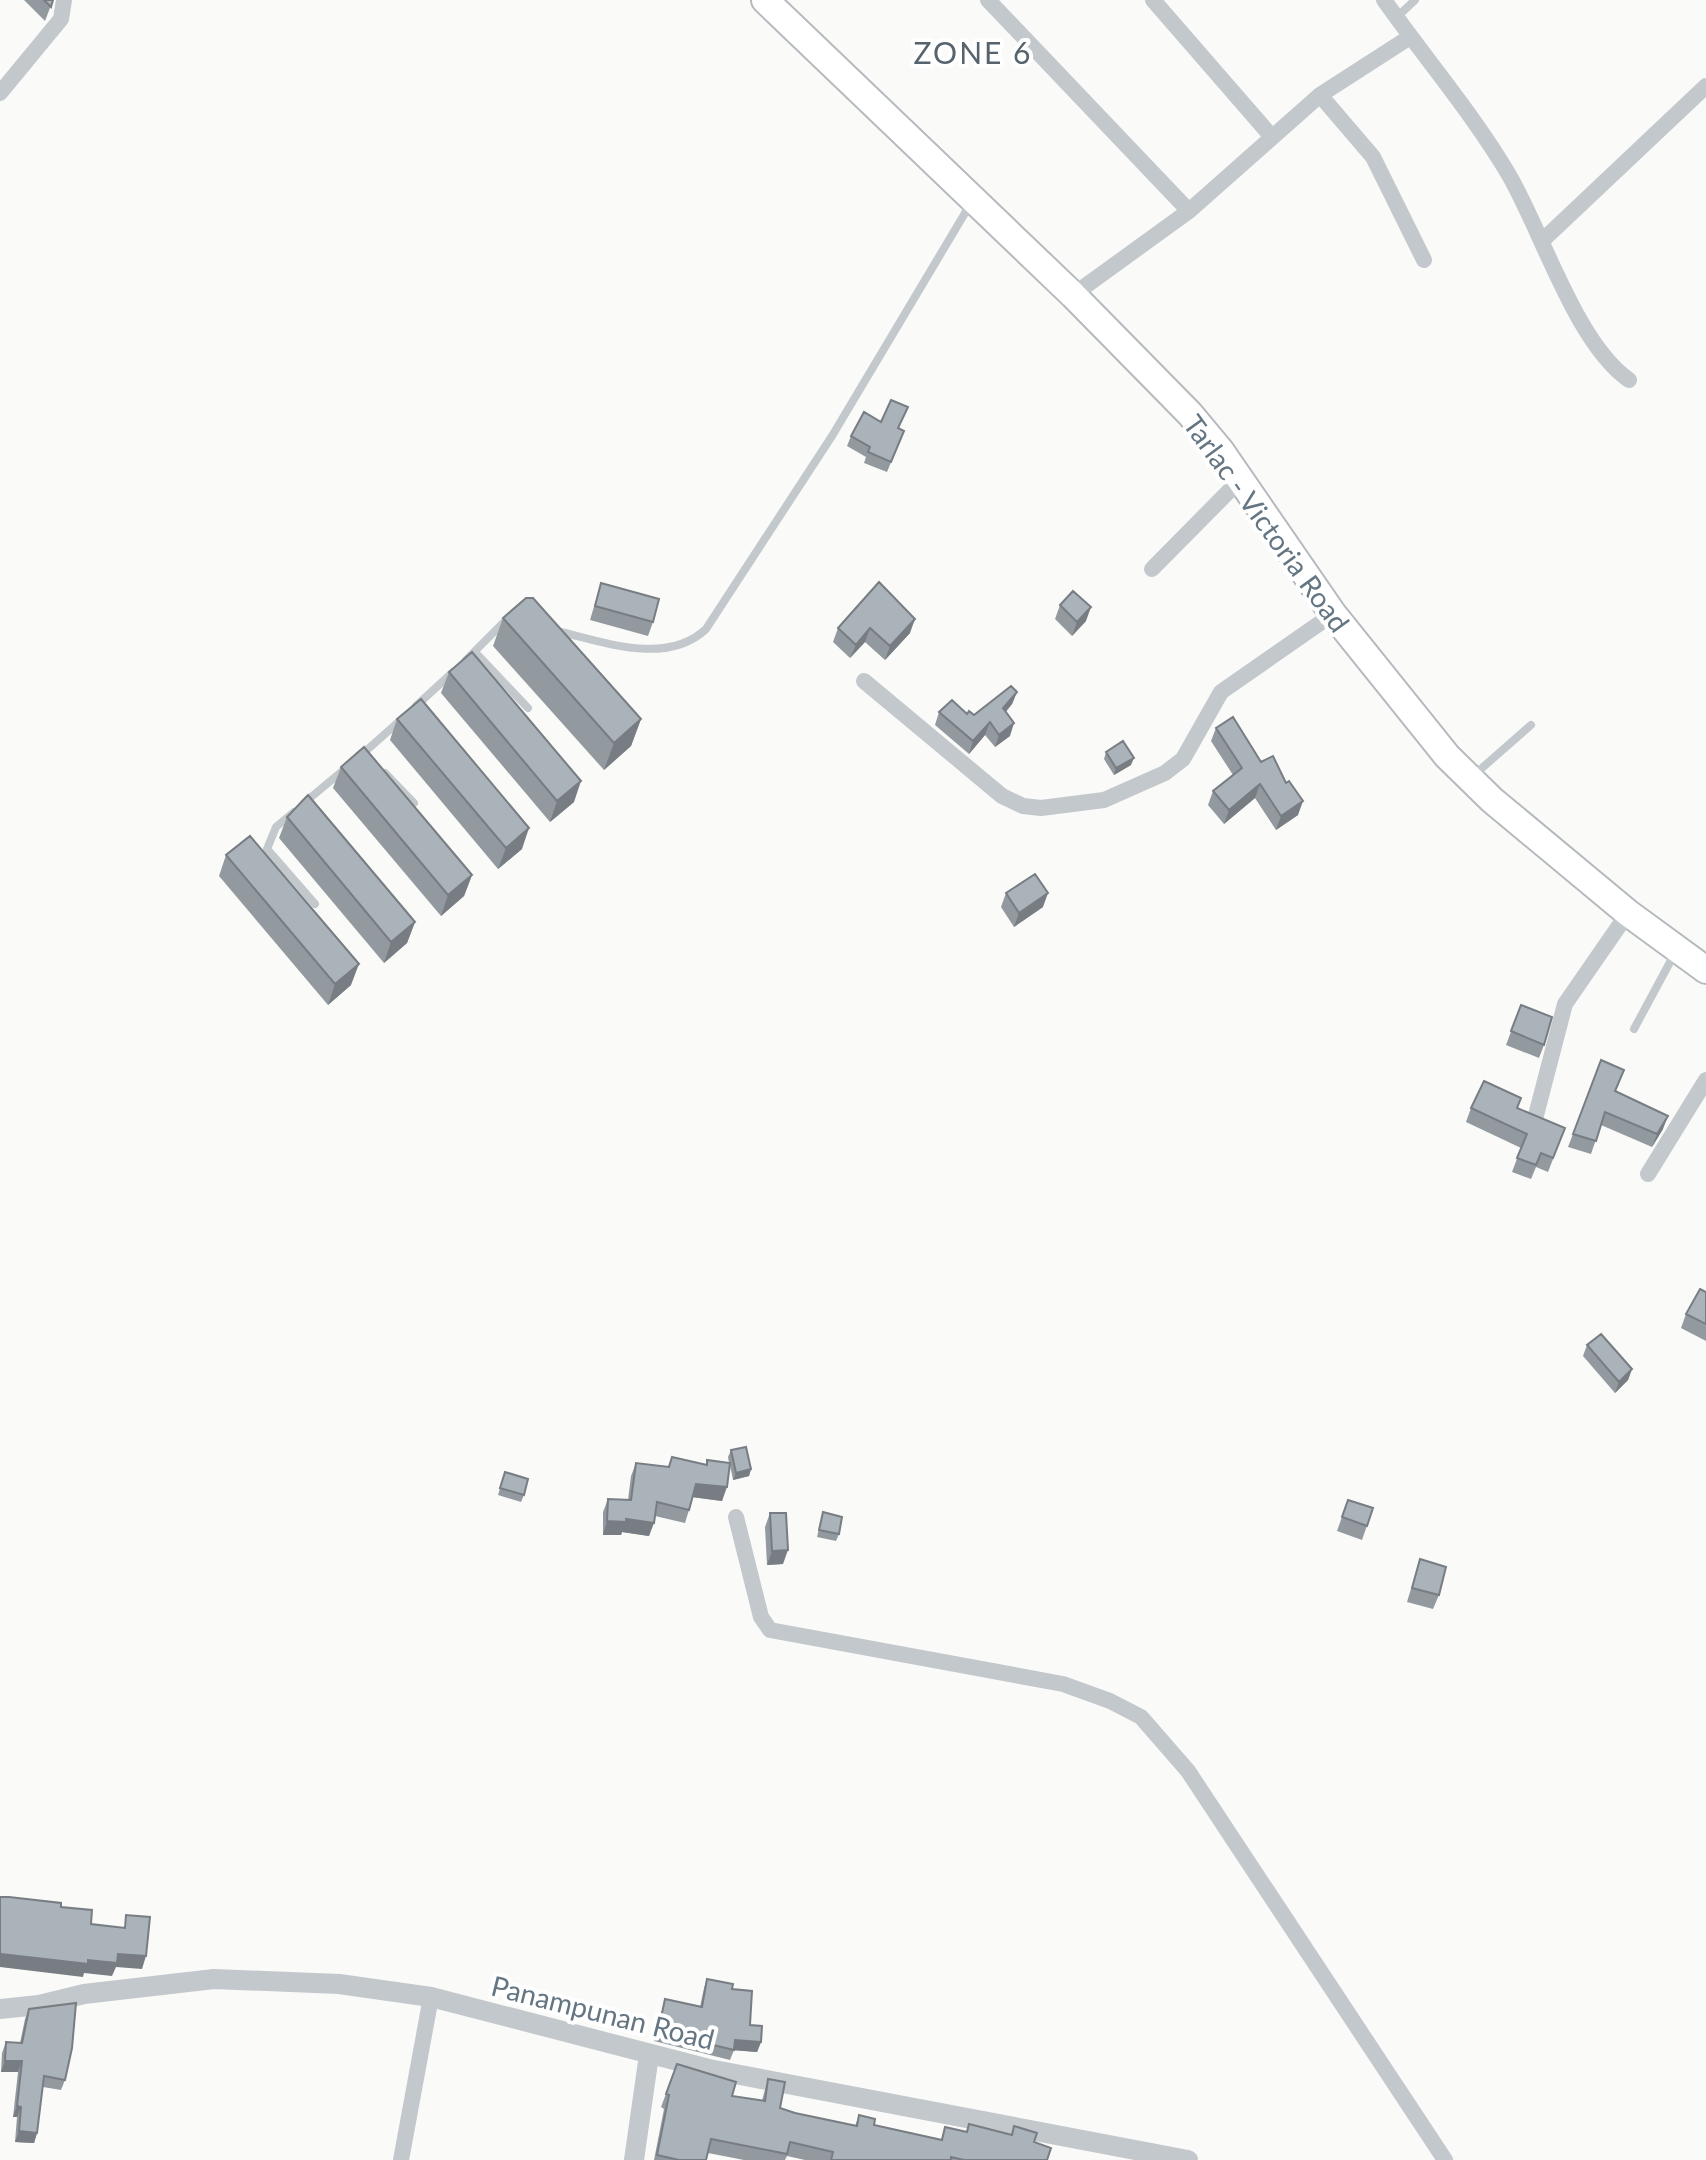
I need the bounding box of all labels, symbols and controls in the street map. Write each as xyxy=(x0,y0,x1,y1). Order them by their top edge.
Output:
district label: ZONE 6 xyxy=(914,34,1032,70)
street label: Tarlac - Victoria Road xyxy=(1177,408,1357,638)
street label: Panampunan Road xyxy=(488,1968,718,2056)

